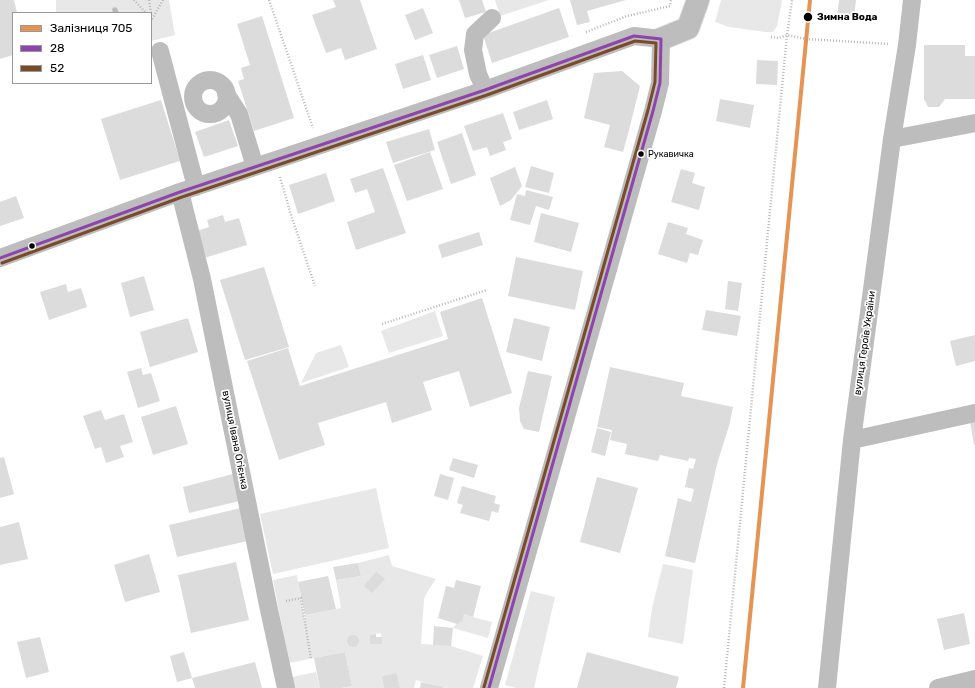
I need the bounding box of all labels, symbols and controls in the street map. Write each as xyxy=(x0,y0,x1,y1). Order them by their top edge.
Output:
marker: Зимна Вода xyxy=(802,11,814,23)
place label: Зимна Вода xyxy=(817,11,877,23)
legend xyxy=(12,12,152,84)
text: Залізниця 705 xyxy=(50,21,133,35)
text: 28 xyxy=(50,41,65,55)
text: 52 xyxy=(50,61,64,75)
marker: Рукавичка xyxy=(636,149,646,159)
place label: Рукавичка xyxy=(648,149,694,159)
unlabelled marker xyxy=(27,241,37,251)
street label: вулиця Героїв України xyxy=(852,290,878,396)
street label: вулиця Івана Огієнка xyxy=(220,389,250,491)

